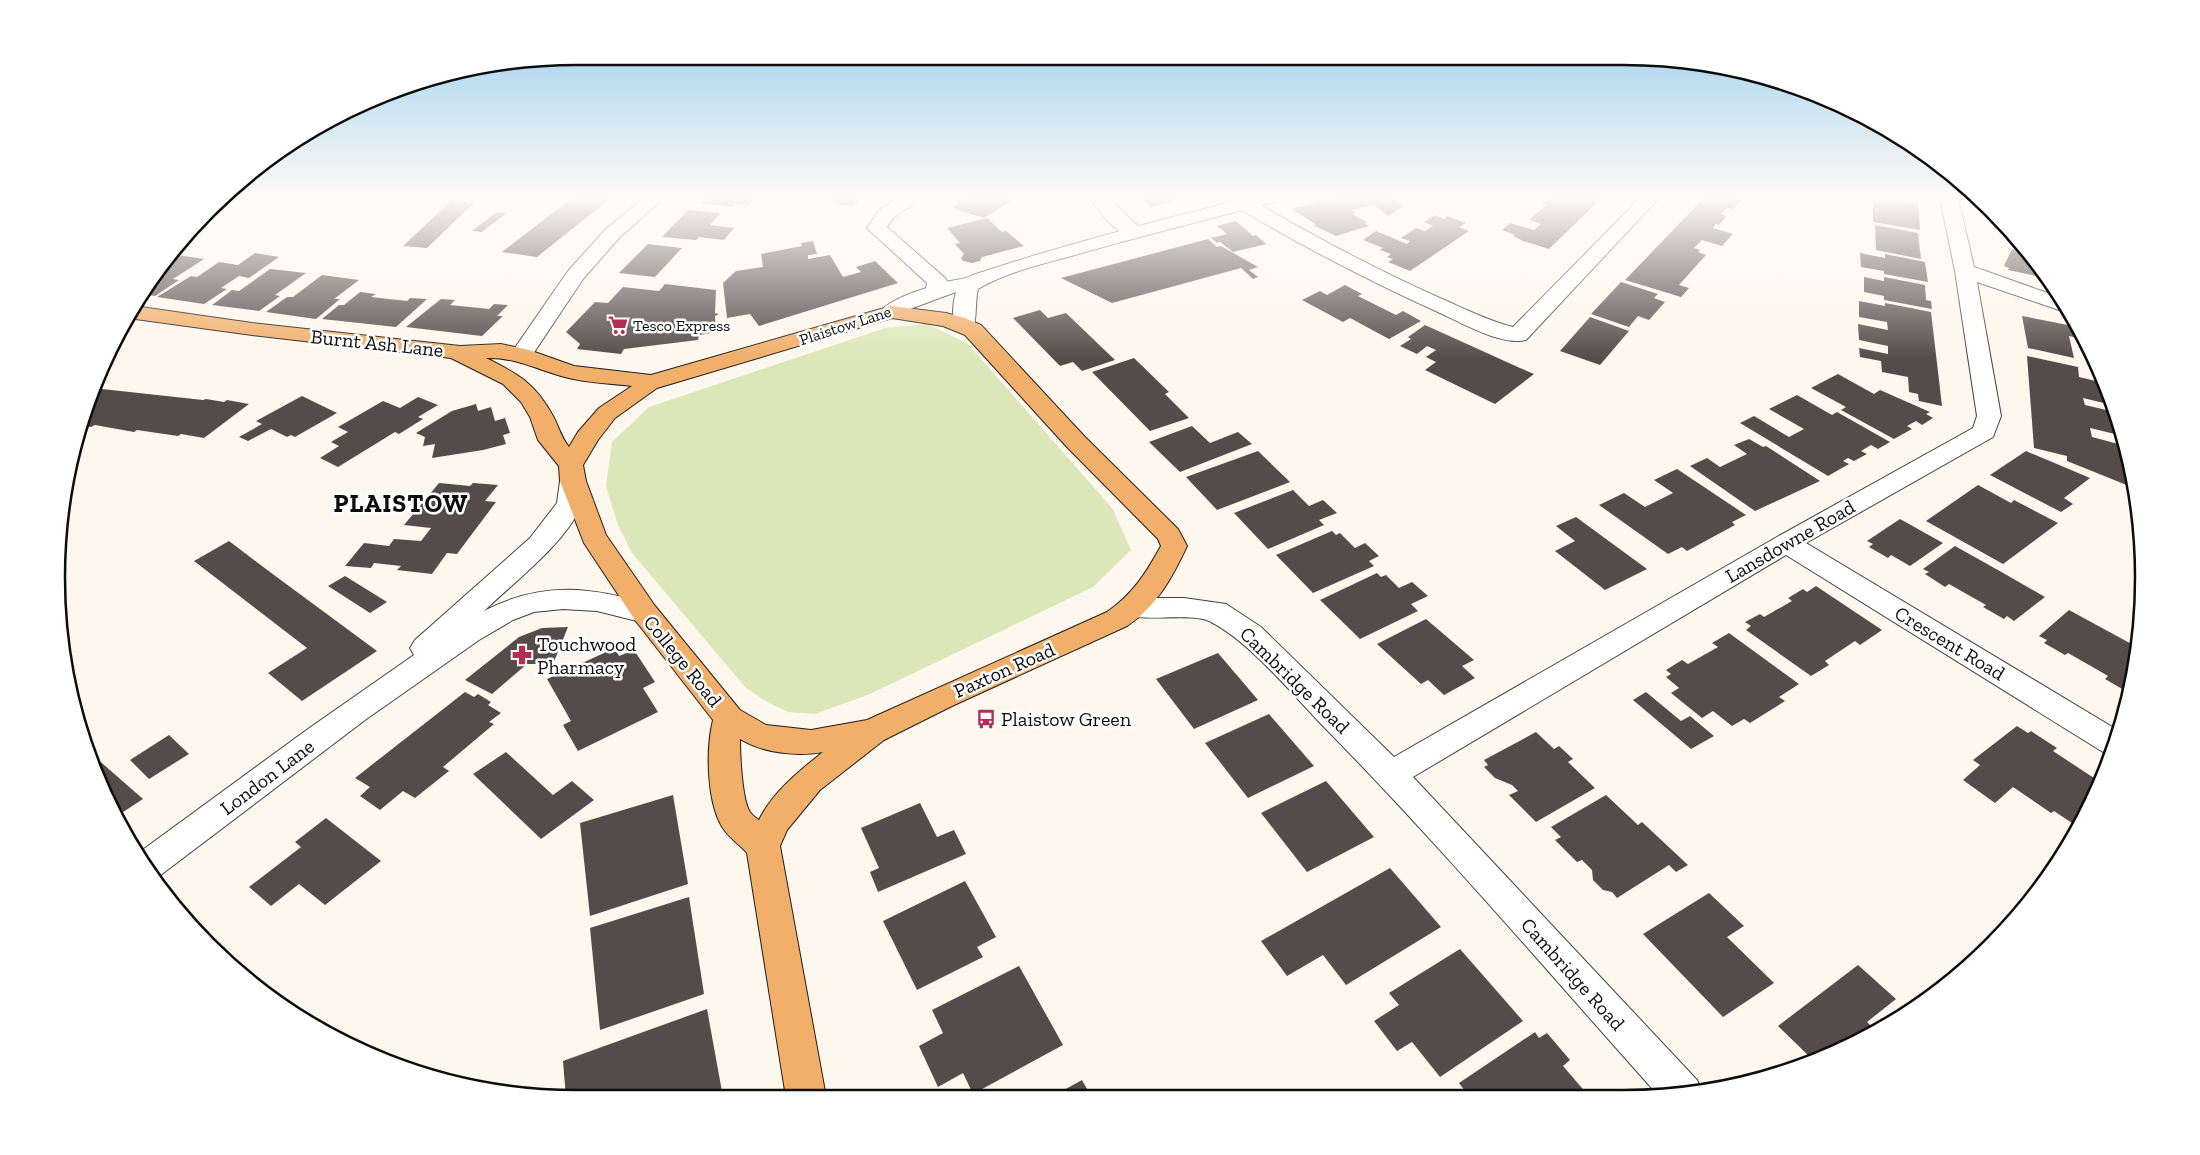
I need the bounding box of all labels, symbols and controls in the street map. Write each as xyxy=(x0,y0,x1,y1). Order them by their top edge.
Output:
street label: Plaistow Lane xyxy=(797,302,893,349)
supermarket icon: Tesco Express xyxy=(607,314,629,336)
place label: Tesco Express xyxy=(633,316,730,335)
street label: Burnt Ash Lane xyxy=(310,324,444,362)
district label: PLAISTOW xyxy=(334,488,468,518)
street label: Lansdowne Road xyxy=(1721,494,1859,588)
street label: Crescent Road xyxy=(1890,601,2010,685)
street label: College Road xyxy=(639,610,727,712)
street label: Cambridge Road xyxy=(1235,622,1355,738)
place label: Touchwood Pharmacy xyxy=(537,632,636,679)
street label: Paxton Road xyxy=(950,637,1058,703)
pharmacy icon: Touchwood Pharmacy xyxy=(511,644,533,666)
place label: Plaistow Green xyxy=(1001,707,1132,731)
bus stop icon: Plaistow Green xyxy=(975,708,997,730)
street label: London Lane xyxy=(215,734,319,820)
street label: Cambridge Road xyxy=(1516,913,1630,1035)

